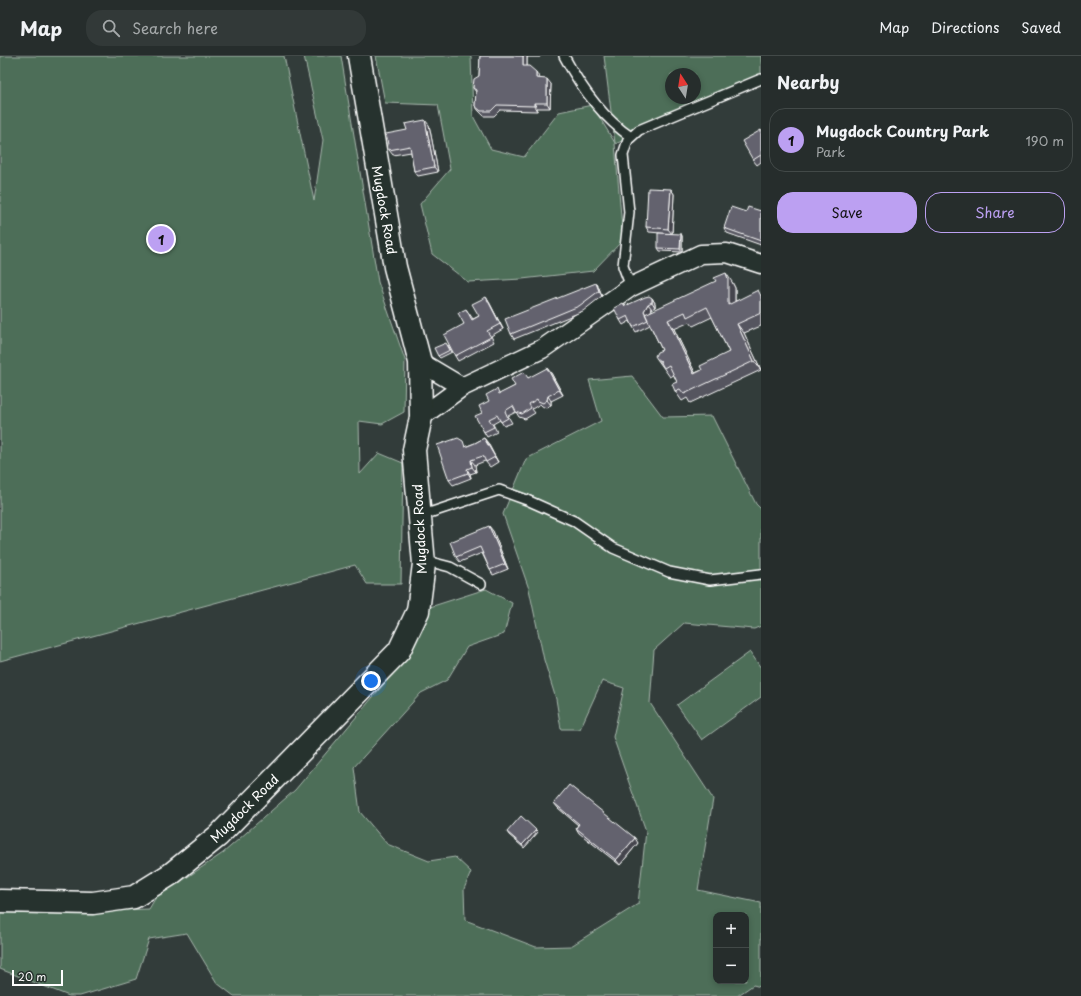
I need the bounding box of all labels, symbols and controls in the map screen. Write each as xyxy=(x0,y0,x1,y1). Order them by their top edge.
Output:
search box xyxy=(86,10,366,46)
text: Map xyxy=(20,14,62,42)
text: Search here xyxy=(132,16,218,39)
icon: search xyxy=(100,17,122,39)
text: Map xyxy=(879,17,909,38)
text: Directions xyxy=(931,17,999,38)
text: Saved xyxy=(1021,17,1061,38)
north arrow xyxy=(665,68,701,104)
text: Nearby xyxy=(777,69,839,95)
text: Mugdock Country Park xyxy=(816,119,989,142)
text: 1 xyxy=(788,131,794,150)
text: 190 m xyxy=(1025,131,1064,150)
text: Park xyxy=(816,142,845,161)
street label: Mugdock Road xyxy=(368,164,402,256)
button: Save xyxy=(777,192,917,233)
button: Share xyxy=(925,192,1065,233)
pin: 1 xyxy=(148,224,174,254)
street label: Mugdock Road xyxy=(407,484,431,574)
your location xyxy=(361,671,381,691)
street label: Mugdock Road xyxy=(205,769,283,847)
map controls xyxy=(713,912,749,984)
button: + xyxy=(713,912,749,948)
button: − xyxy=(713,948,749,984)
scale bar xyxy=(12,968,63,987)
text: 20 m xyxy=(18,968,46,985)

